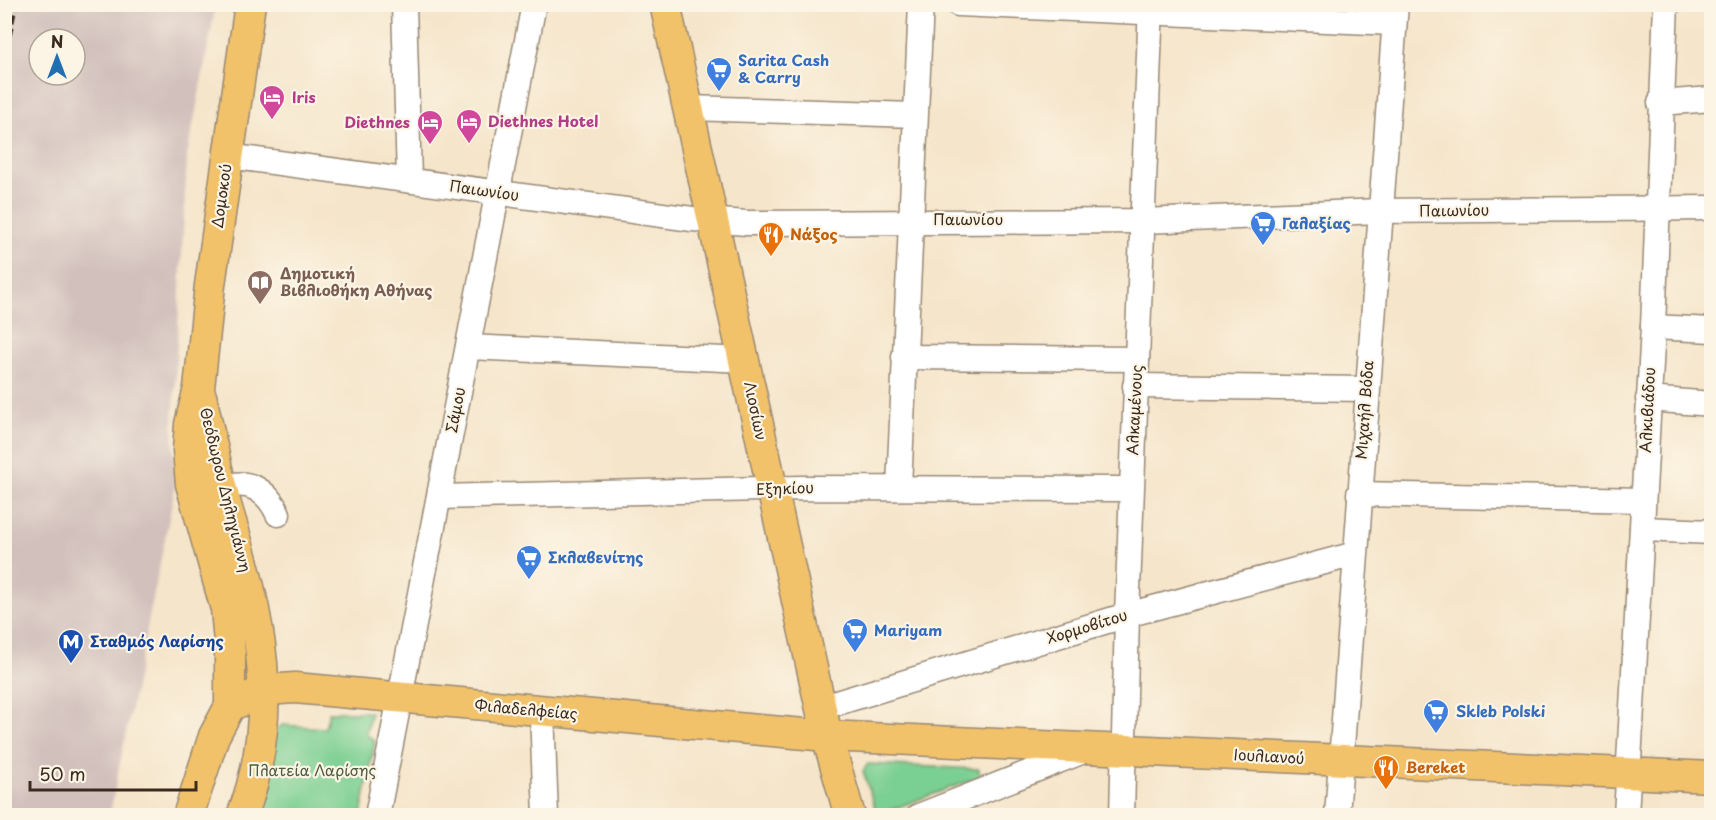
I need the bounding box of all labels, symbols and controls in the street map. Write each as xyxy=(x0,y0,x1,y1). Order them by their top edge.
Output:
north arrow xyxy=(27,27,87,87)
text: N xyxy=(51,29,63,53)
place label: Sarita Cash & Carry xyxy=(738,48,829,88)
supermarket icon: Sarita Cash & Carry xyxy=(704,55,734,93)
hotel icon: Iris xyxy=(257,83,287,121)
place label: Iris xyxy=(292,85,316,108)
hotel icon: Diethnes Hotel xyxy=(454,107,484,145)
hotel icon: Diethnes xyxy=(415,108,445,146)
place label: Diethnes Hotel xyxy=(488,109,598,132)
place label: Diethnes xyxy=(344,110,410,133)
street label: Δομοκού xyxy=(205,162,236,229)
street label: Παιωνίου xyxy=(448,173,521,206)
street label: Παιωνίου xyxy=(1419,197,1489,222)
street label: Παιωνίου xyxy=(933,207,1003,230)
supermarket icon: Γαλαξίας xyxy=(1248,209,1278,247)
place label: Γαλαξίας xyxy=(1282,211,1351,234)
restaurant icon: Νάξος xyxy=(756,220,786,258)
place label: Νάξος xyxy=(790,222,838,245)
place label: Δημοτική Βιβλιοθήκη Αθήνας xyxy=(280,261,432,301)
library icon: Δημοτική Βιβλιοθήκη Αθήνας xyxy=(245,268,275,306)
street label: Μιχαήλ Βόδα xyxy=(1349,359,1378,460)
street label: Αλκαμένους xyxy=(1120,364,1147,456)
street label: Αλκιβιάδου xyxy=(1633,367,1660,453)
street label: Λιοσίων xyxy=(739,379,774,442)
street label: Σάμου xyxy=(439,385,470,435)
street label: Θεόδωρου Δηληγιάννη xyxy=(195,405,258,574)
street label: Εξηκίου xyxy=(756,475,814,500)
supermarket icon: Σκλαβενίτης xyxy=(514,543,544,581)
place label: Σκλαβενίτης xyxy=(548,545,643,568)
street label: Χορμοβίτου xyxy=(1043,602,1130,649)
supermarket icon: Mariyam xyxy=(840,616,870,654)
place label: Mariyam xyxy=(874,618,942,641)
metro station icon: Σταθμός Λαρίσης xyxy=(56,627,86,665)
place label: Σταθμός Λαρίσης xyxy=(90,629,224,652)
street label: Φιλαδελφείας xyxy=(474,693,579,724)
supermarket icon: Skleb Polski xyxy=(1421,697,1451,735)
place label: Skleb Polski xyxy=(1456,699,1546,722)
street label: Ιουλιανού xyxy=(1233,742,1305,769)
restaurant icon: Bereket xyxy=(1371,753,1401,791)
scale bar xyxy=(30,754,196,792)
place label: Bereket xyxy=(1406,755,1466,778)
park label: Πλατεία Λαρίσης xyxy=(248,758,377,781)
text: 50 m xyxy=(39,760,86,787)

